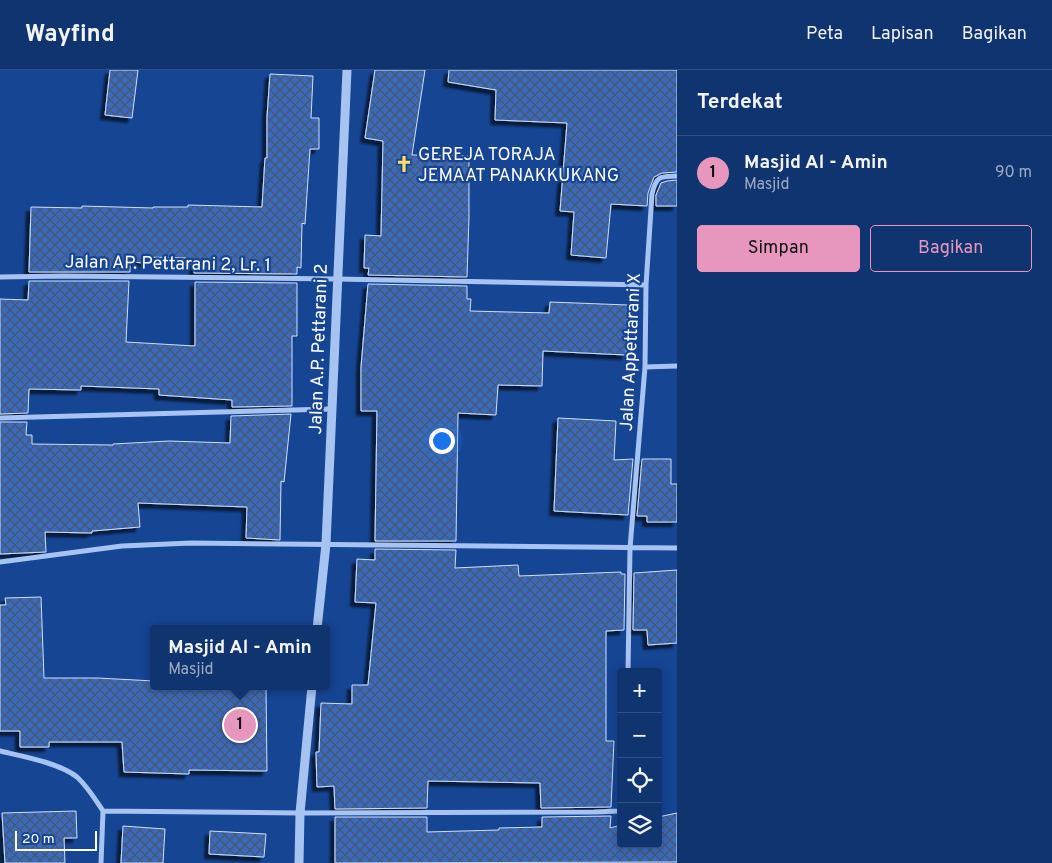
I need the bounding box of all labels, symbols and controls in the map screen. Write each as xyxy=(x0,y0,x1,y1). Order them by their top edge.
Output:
text: Wayfind xyxy=(25,20,115,50)
text: Peta xyxy=(806,23,843,46)
text: Lapisan xyxy=(871,23,934,46)
text: Bagikan xyxy=(962,23,1027,46)
text: Terdekat xyxy=(697,89,783,116)
place label: GEREJA TORAJA JEMAAT PANAKKUKANG xyxy=(418,144,619,188)
text: Masjid Al - Amin xyxy=(744,151,888,175)
church icon: GEREJA TORAJA JEMAAT PANAKKUKANG xyxy=(394,154,414,174)
text: 1 xyxy=(710,163,716,183)
text: 90 m xyxy=(995,163,1032,183)
text: Masjid xyxy=(744,175,789,195)
button: Simpan xyxy=(697,225,860,272)
button: Bagikan xyxy=(870,225,1032,272)
street label: Jalan AP. Pettarani 2, Lr. 1 xyxy=(65,251,271,278)
street label: Jalan A.P. Pettarani 2 xyxy=(305,263,334,435)
street label: Jalan Appettarani X xyxy=(616,272,647,432)
your location xyxy=(429,428,455,454)
popup xyxy=(150,625,330,690)
text: Masjid Al - Amin xyxy=(168,636,312,660)
text: Masjid xyxy=(168,660,214,680)
map controls xyxy=(617,668,662,848)
button: + xyxy=(617,668,662,713)
pin: 1 xyxy=(224,706,256,744)
button: − xyxy=(617,713,662,758)
button: locate xyxy=(617,758,662,803)
button: layers xyxy=(617,803,662,848)
scale bar xyxy=(15,828,98,851)
text: 20 m xyxy=(22,831,55,848)

